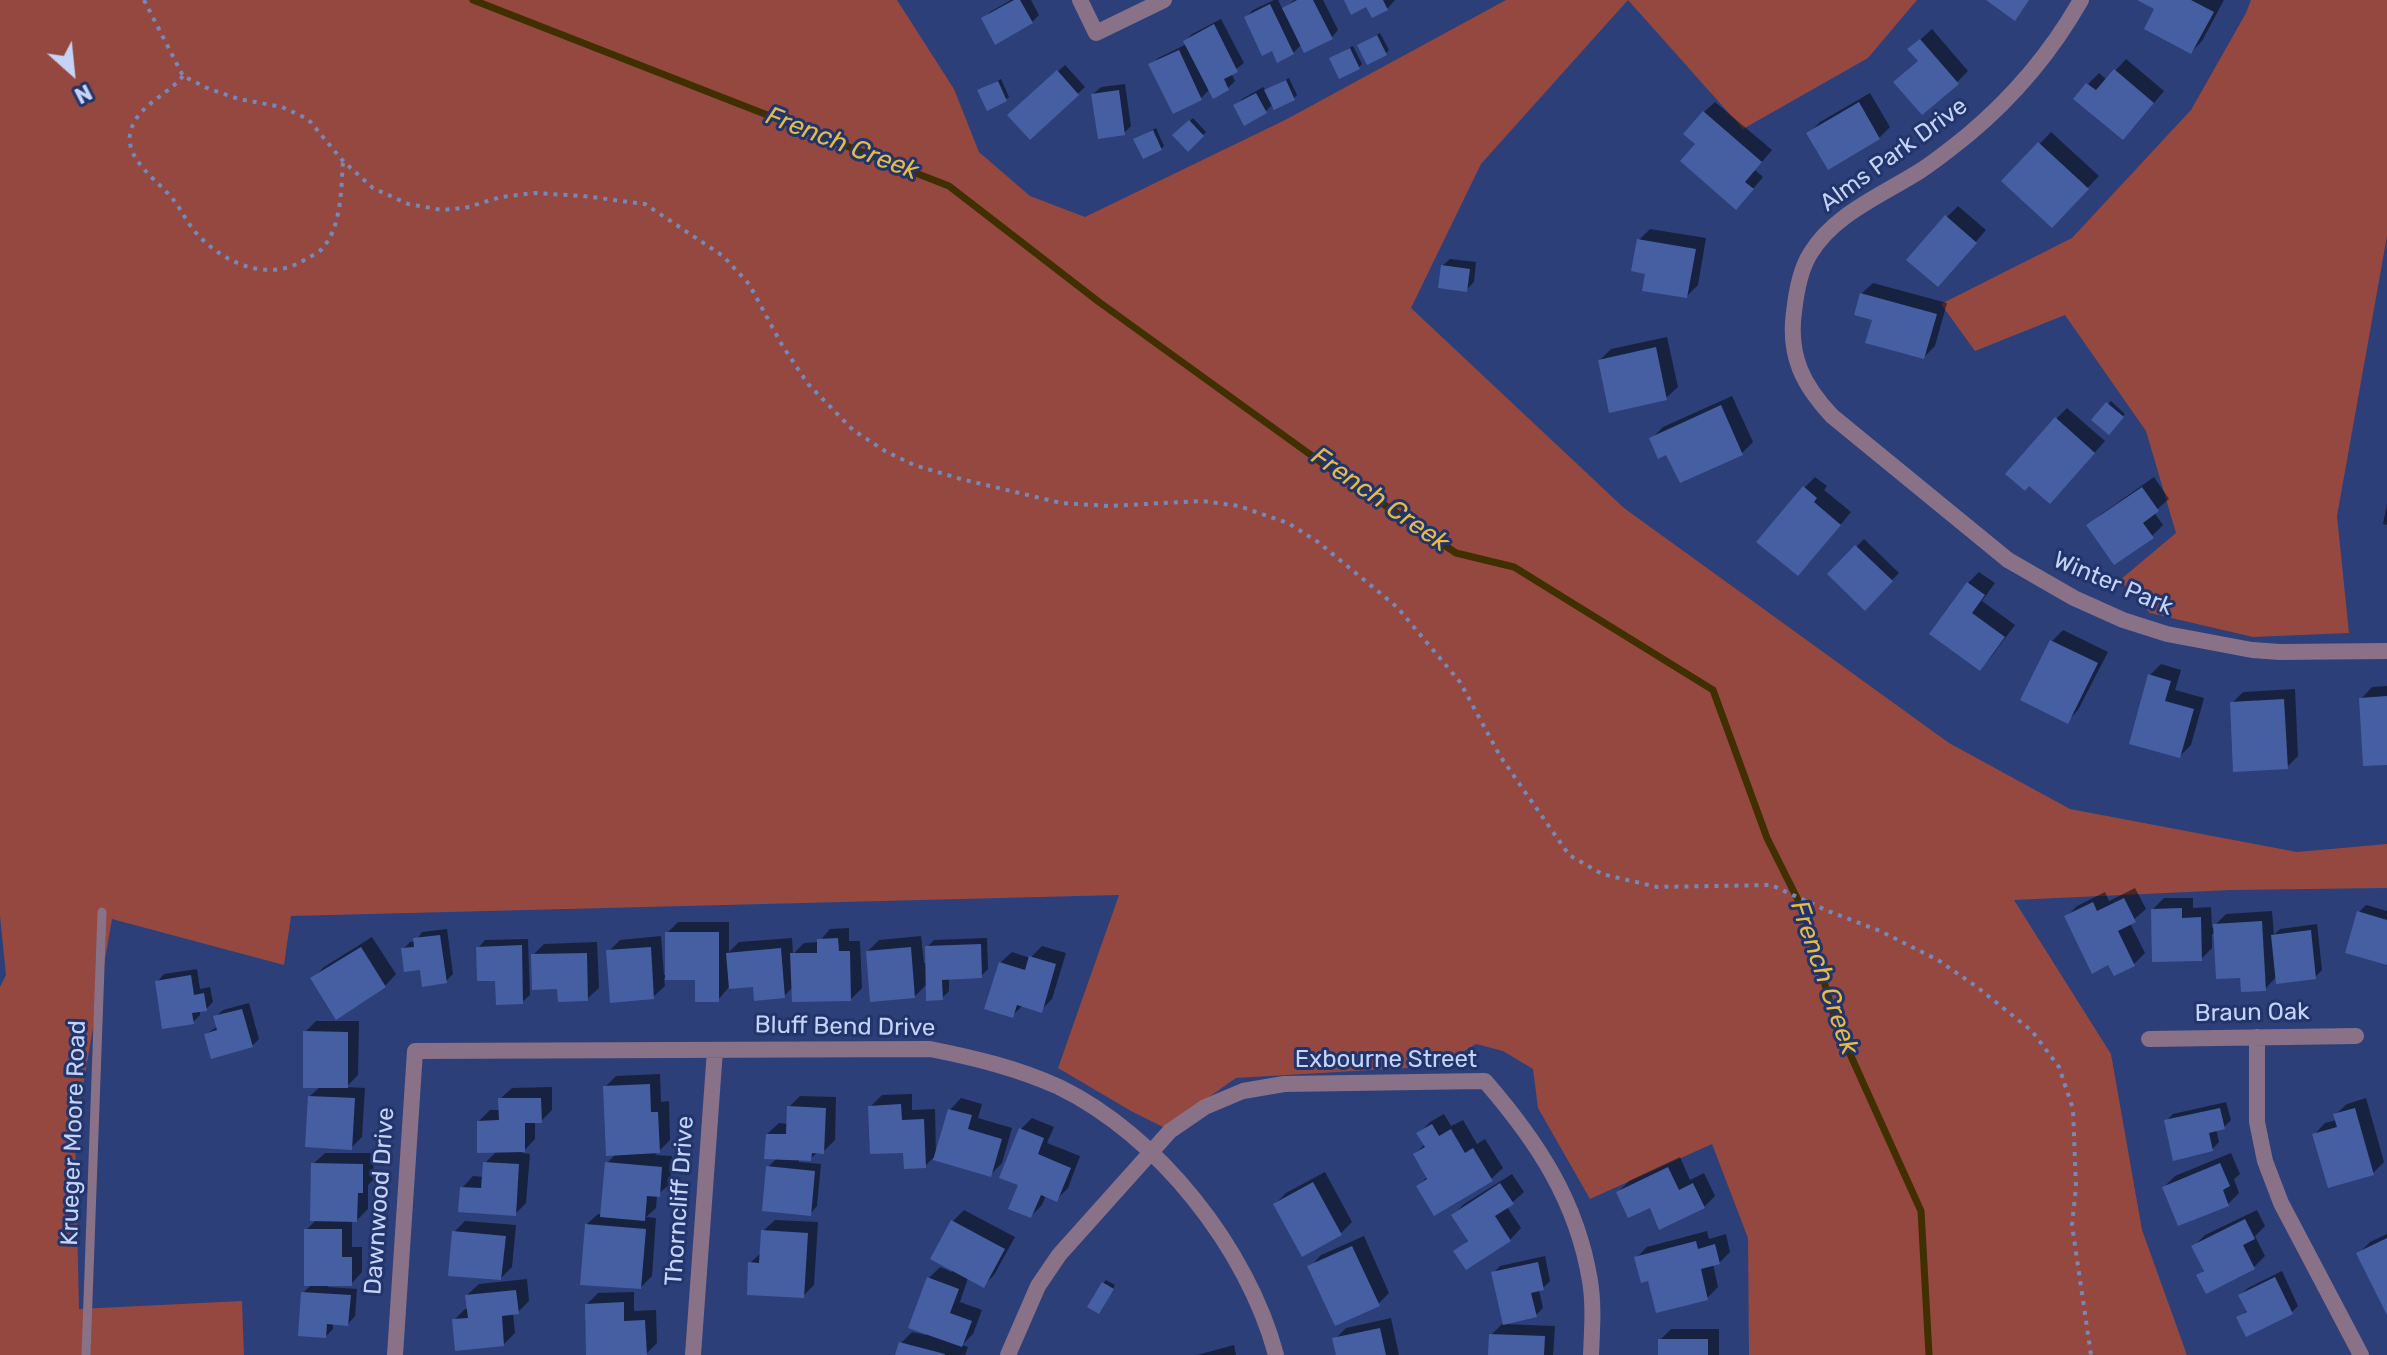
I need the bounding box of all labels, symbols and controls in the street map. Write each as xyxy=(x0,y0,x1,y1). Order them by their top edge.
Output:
north arrow xyxy=(32,32,112,112)
text: N xyxy=(70,78,96,109)
street label: Alms Park Drive xyxy=(1815,92,1973,218)
water label: French Creek xyxy=(761,101,923,187)
water label: French Creek xyxy=(1305,441,1455,559)
street label: Winter Park xyxy=(2049,546,2177,622)
water label: French Creek xyxy=(1783,897,1865,1059)
street label: Braun Oak xyxy=(2194,998,2310,1028)
street label: Bluff Bend Drive xyxy=(754,1011,936,1043)
street label: Krueger Moore Road xyxy=(56,1020,92,1246)
street label: Exbourne Street xyxy=(1295,1046,1477,1074)
street label: Dawnwood Drive xyxy=(359,1106,401,1296)
street label: Thorncliff Drive xyxy=(660,1115,700,1287)

